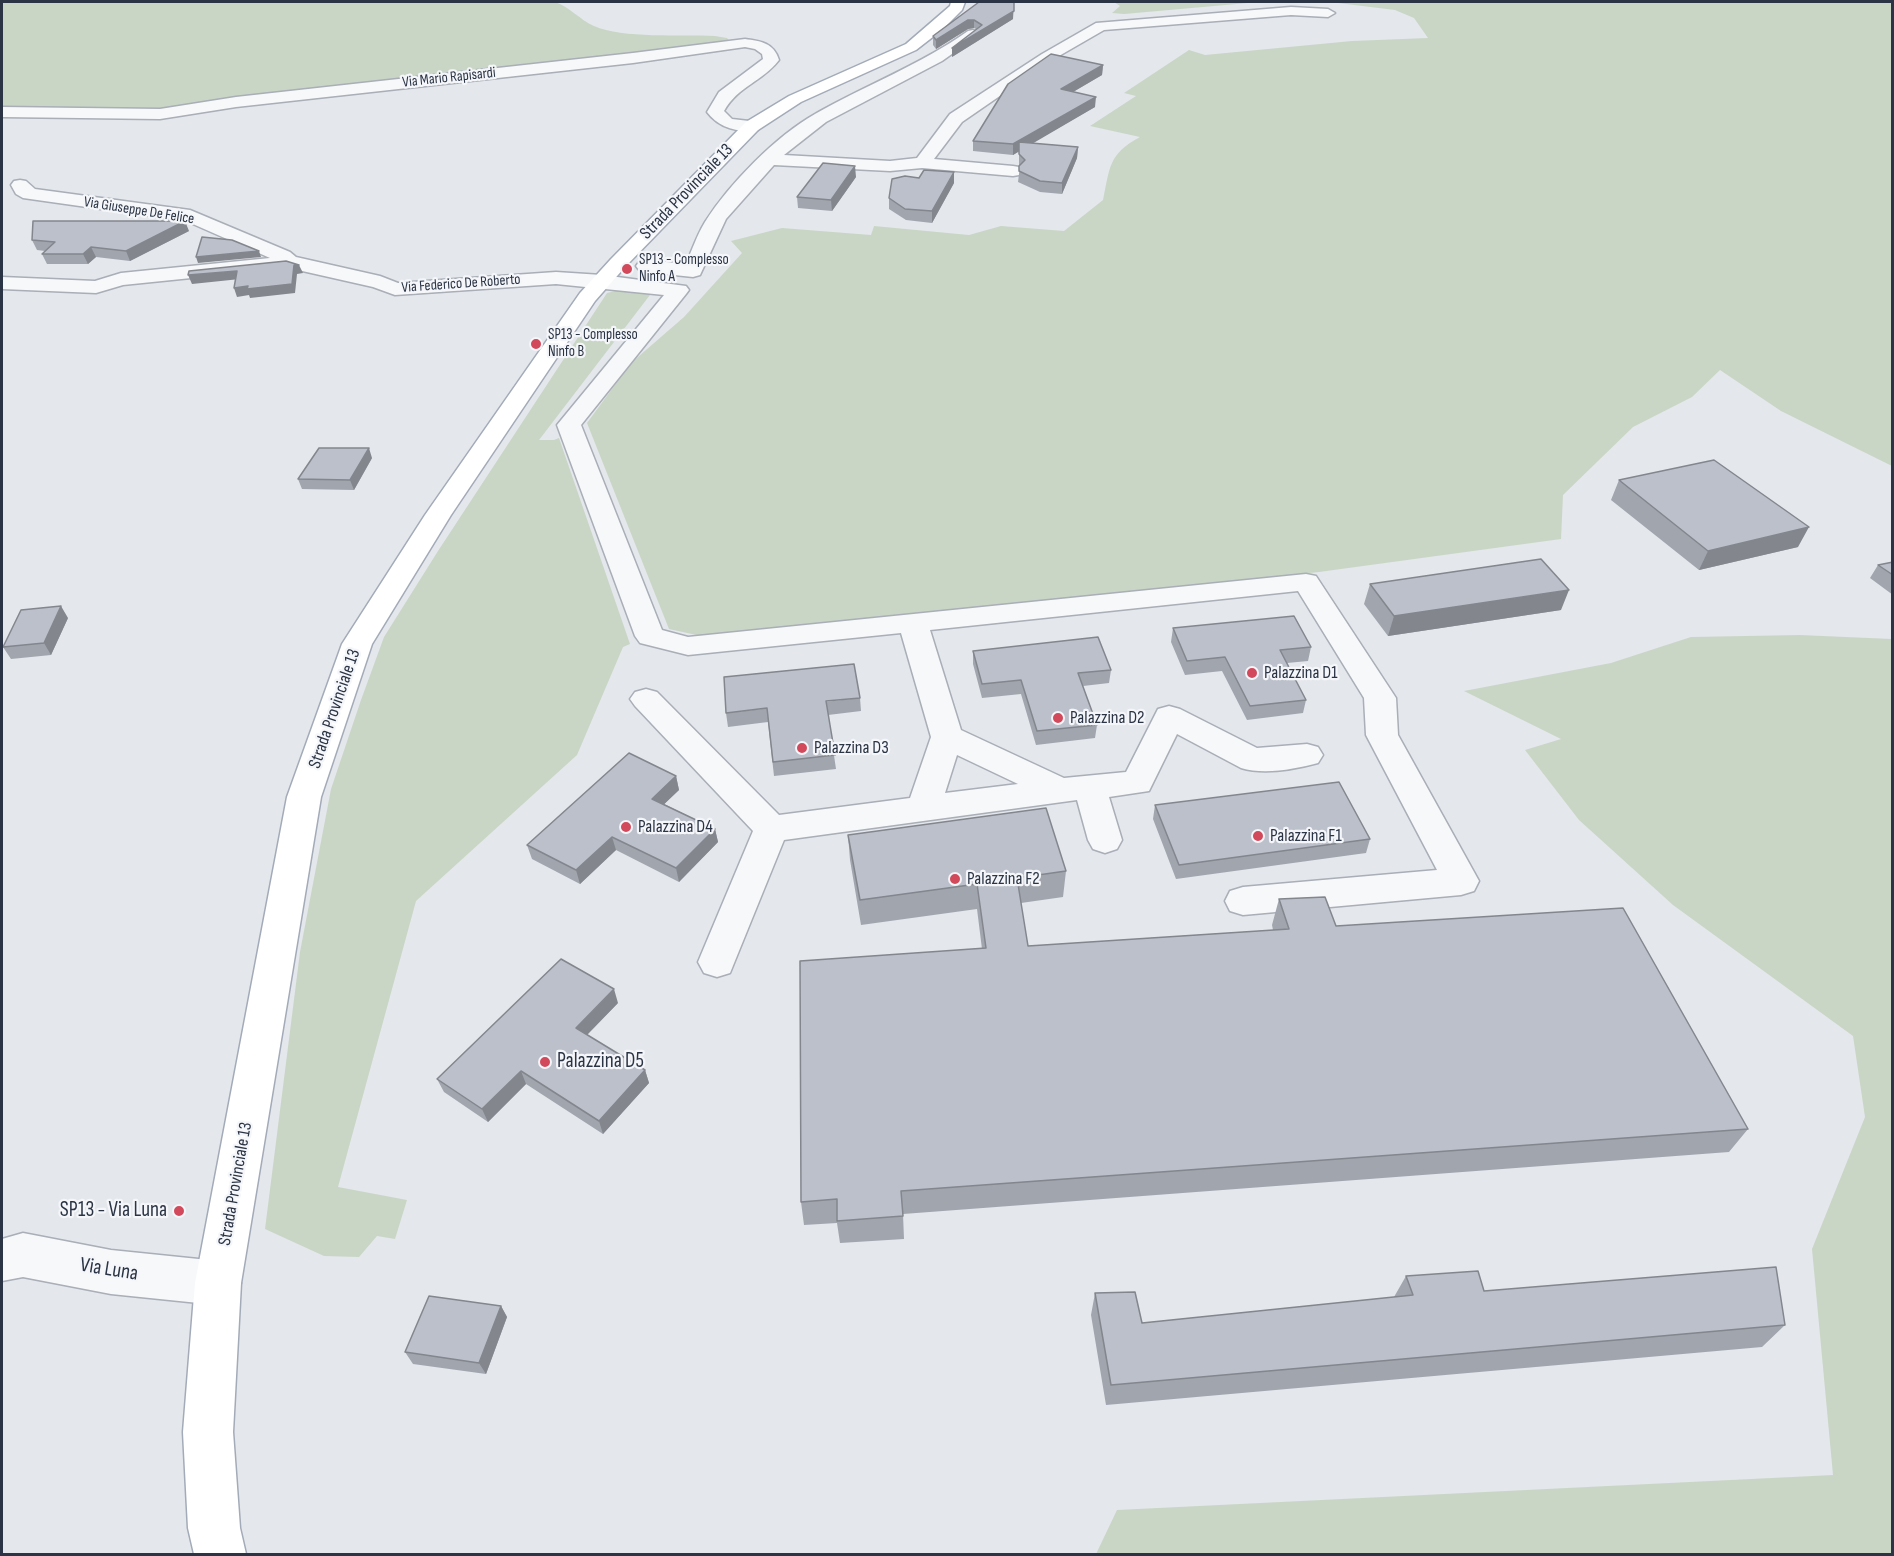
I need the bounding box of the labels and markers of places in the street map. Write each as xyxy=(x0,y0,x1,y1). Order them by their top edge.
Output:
place label: SP13 - Complesso Ninfo A xyxy=(639,251,729,286)
marker: SP13 - Complesso Ninfo A xyxy=(620,262,634,276)
place label: SP13 - Complesso Ninfo B xyxy=(548,326,638,361)
marker: SP13 - Complesso Ninfo B xyxy=(529,337,543,351)
place label: Palazzina D1 xyxy=(1264,662,1337,684)
marker: Palazzina D1 xyxy=(1245,666,1259,680)
place label: Palazzina D2 xyxy=(1070,707,1144,729)
marker: Palazzina D2 xyxy=(1051,711,1065,725)
place label: Palazzina D3 xyxy=(814,737,889,759)
marker: Palazzina D3 xyxy=(795,741,809,755)
place label: Palazzina D4 xyxy=(638,816,713,838)
marker: Palazzina D4 xyxy=(619,820,633,834)
place label: Palazzina F1 xyxy=(1270,825,1342,847)
marker: Palazzina F1 xyxy=(1251,829,1265,843)
place label: Palazzina F2 xyxy=(967,868,1040,890)
marker: Palazzina F2 xyxy=(948,872,962,886)
place label: Palazzina D5 xyxy=(557,1049,644,1075)
marker: Palazzina D5 xyxy=(538,1055,552,1069)
place label: SP13 - Via Luna xyxy=(60,1198,167,1224)
marker: SP13 - Via Luna xyxy=(172,1204,186,1218)

